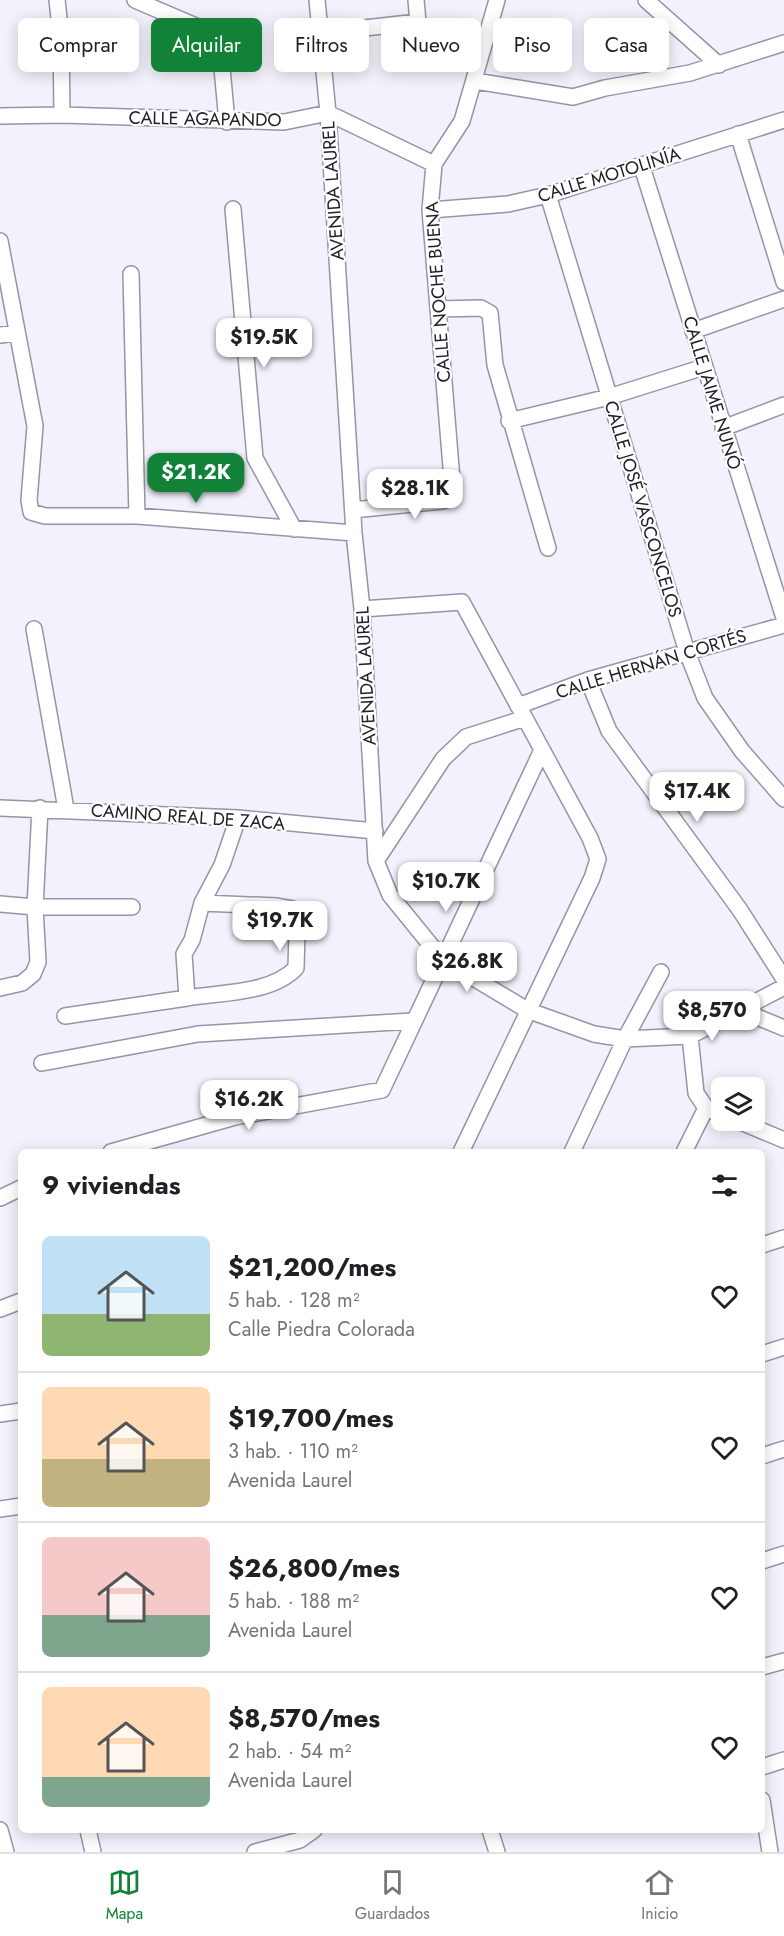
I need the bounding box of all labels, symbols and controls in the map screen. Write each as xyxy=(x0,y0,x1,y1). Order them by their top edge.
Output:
chip: Comprar xyxy=(18,18,139,72)
chip: Alquilar xyxy=(151,18,262,72)
chip: Filtros xyxy=(274,18,369,72)
chip: Nuevo xyxy=(381,18,481,72)
chip: Piso xyxy=(493,18,572,72)
chip: Casa xyxy=(584,18,669,72)
street label: CALLE AGAPANDO xyxy=(128,105,282,133)
street label: AVENIDA LAUREL xyxy=(315,121,351,261)
street label: CALLE MOTOLINÍA xyxy=(534,141,684,209)
street label: CALLE NOCHE BUENA xyxy=(419,201,457,383)
street label: CALLE JAIME NUNÓ xyxy=(676,313,748,473)
pin: $19.5K xyxy=(215,318,313,369)
text: $19.5K xyxy=(230,323,298,352)
street label: CALLE JOSÉ VASCONCELOS xyxy=(598,397,688,621)
pin: $21.2K xyxy=(147,453,245,504)
text: $21.2K xyxy=(161,458,231,487)
pin: $28.1K xyxy=(366,469,464,520)
text: $28.1K xyxy=(381,474,449,503)
street label: AVENIDA LAUREL xyxy=(349,606,383,746)
street label: CALLE HERNÁN CORTÉS xyxy=(552,623,750,705)
pin: $17.4K xyxy=(648,772,746,823)
text: $17.4K xyxy=(663,777,731,806)
street label: CAMINO REAL DE ZACA xyxy=(90,797,286,837)
pin: $10.7K xyxy=(397,862,495,913)
text: $10.7K xyxy=(412,867,480,896)
pin: $19.7K xyxy=(231,901,329,952)
text: $19.7K xyxy=(246,906,314,935)
pin: $26.8K xyxy=(418,942,516,993)
text: $26.8K xyxy=(431,947,503,976)
pin: $8,570 xyxy=(663,991,761,1042)
text: $8,570 xyxy=(677,996,747,1025)
map controls xyxy=(711,1077,765,1131)
button: layers xyxy=(711,1077,765,1131)
pin: $16.2K xyxy=(200,1080,298,1131)
text: $16.2K xyxy=(214,1085,284,1114)
text: 9 viviendas xyxy=(42,1166,181,1204)
icon: filters xyxy=(708,1169,741,1202)
text: $21,200/mes xyxy=(228,1248,396,1286)
icon: home xyxy=(90,1260,162,1332)
icon: heart xyxy=(708,1280,741,1313)
text: 5 hab. · 128 m² xyxy=(228,1286,360,1315)
text: Calle Piedra Colorada xyxy=(228,1315,415,1344)
text: $19,700/mes xyxy=(228,1399,394,1437)
icon: home xyxy=(90,1411,162,1483)
icon: heart xyxy=(708,1431,741,1464)
text: 3 hab. · 110 m² xyxy=(228,1437,358,1466)
text: Avenida Laurel xyxy=(228,1466,352,1495)
text: $26,800/mes xyxy=(228,1549,400,1587)
icon: home xyxy=(90,1561,162,1633)
icon: heart xyxy=(708,1581,741,1614)
text: 5 hab. · 188 m² xyxy=(228,1587,359,1616)
text: Avenida Laurel xyxy=(228,1616,352,1645)
text: $8,570/mes xyxy=(228,1699,380,1737)
icon: home xyxy=(90,1711,162,1783)
icon: heart xyxy=(708,1731,741,1764)
text: 2 hab. · 54 m² xyxy=(228,1737,351,1766)
text: Avenida Laurel xyxy=(228,1766,352,1795)
tab: Mapa xyxy=(106,1866,143,1925)
tab: Guardados xyxy=(355,1866,430,1925)
tab: Inicio xyxy=(641,1866,678,1925)

